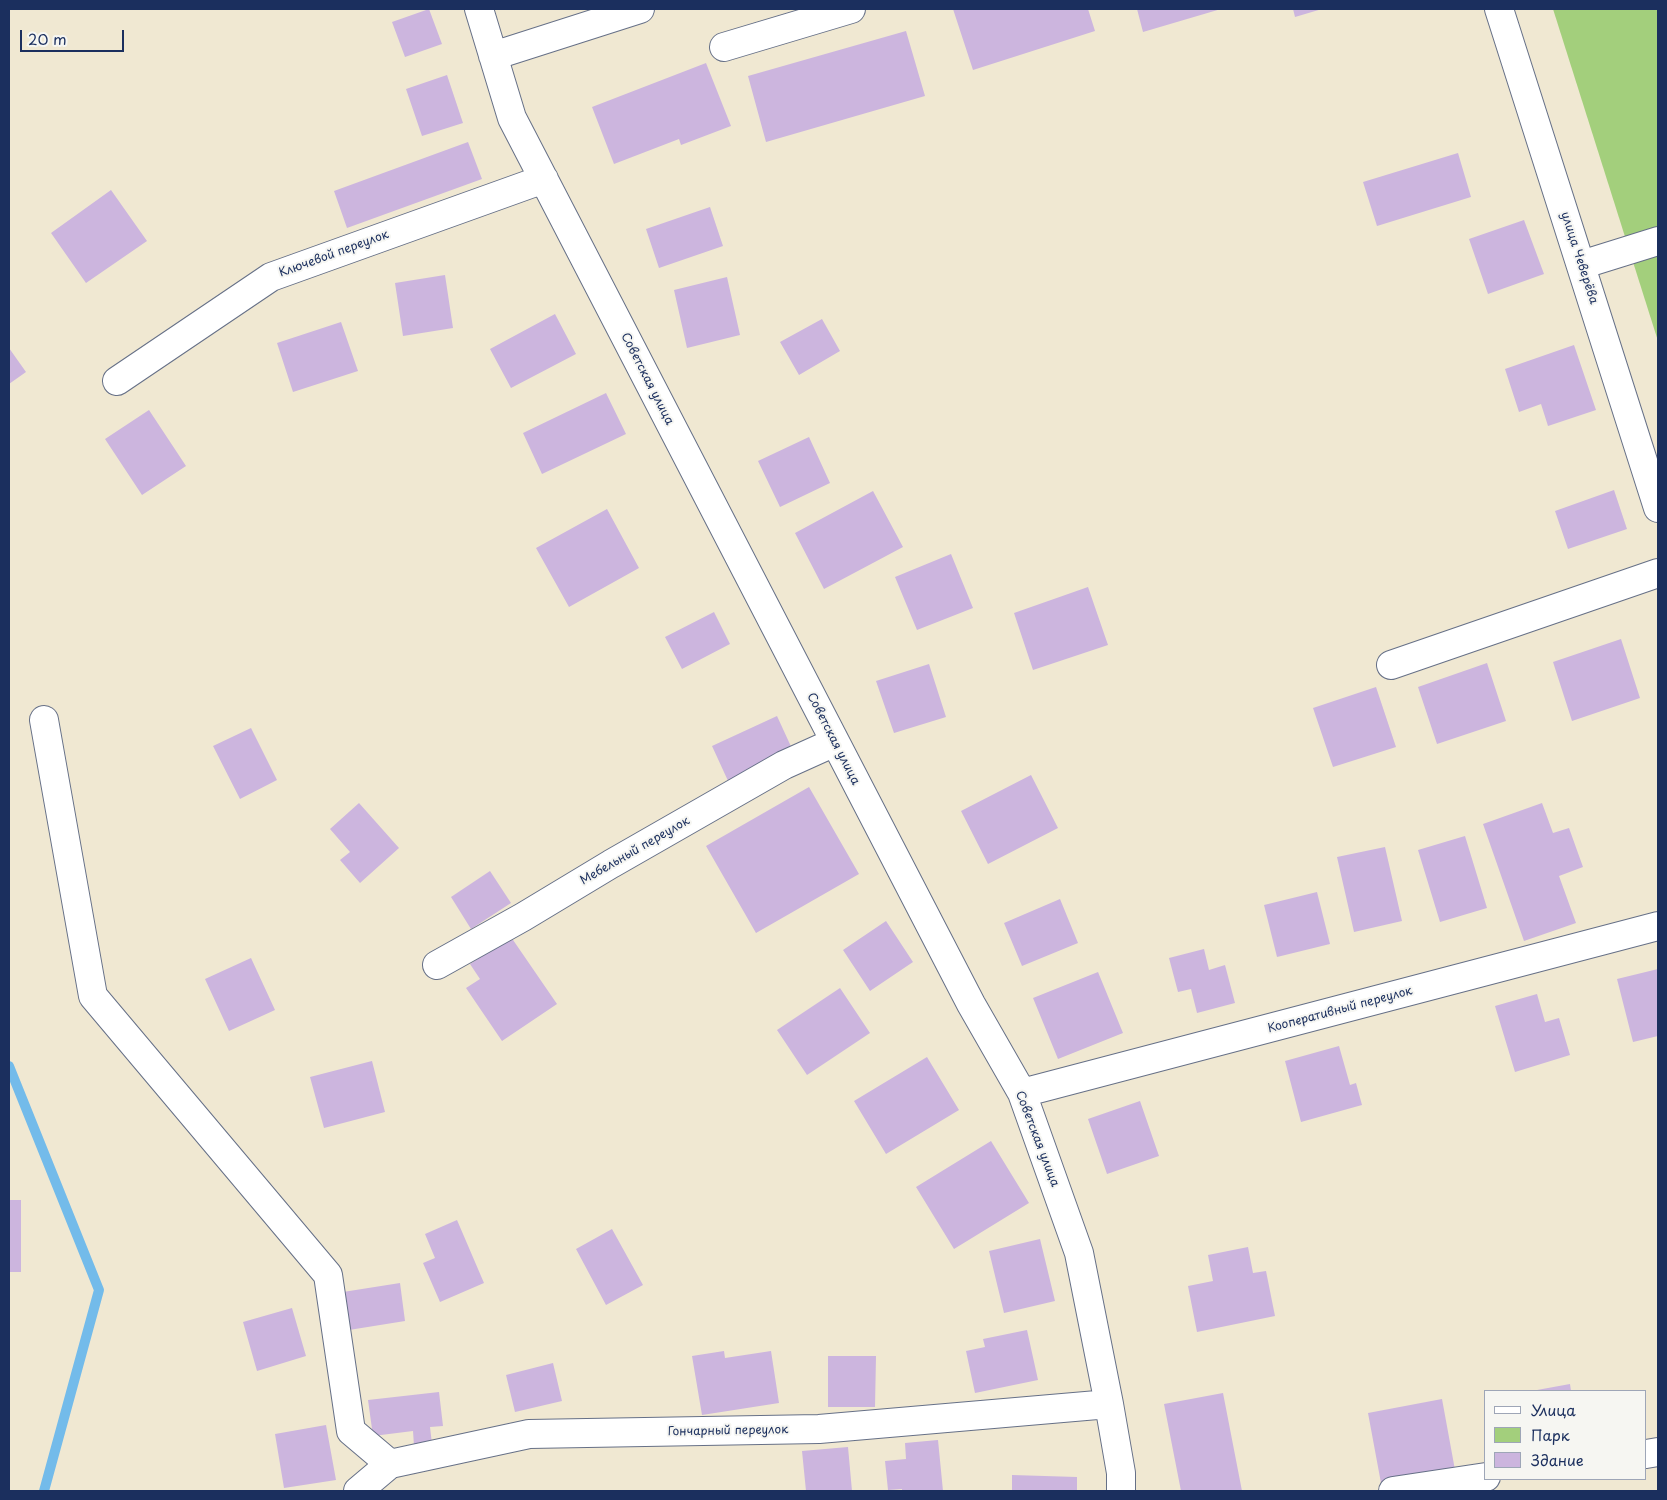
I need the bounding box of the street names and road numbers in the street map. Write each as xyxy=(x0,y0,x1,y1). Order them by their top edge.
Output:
street label: улица Чеверёва xyxy=(1557,210,1601,306)
street label: Ключевой переулок xyxy=(277,227,391,281)
street label: Советская улица xyxy=(618,331,676,427)
street label: Советская улица xyxy=(804,691,862,787)
street label: Мебельный переулок xyxy=(578,814,692,888)
street label: Кооперативный переулок xyxy=(1266,984,1414,1036)
street label: Советская улица xyxy=(1012,1089,1062,1189)
street label: Гончарный переулок xyxy=(668,1423,788,1439)

